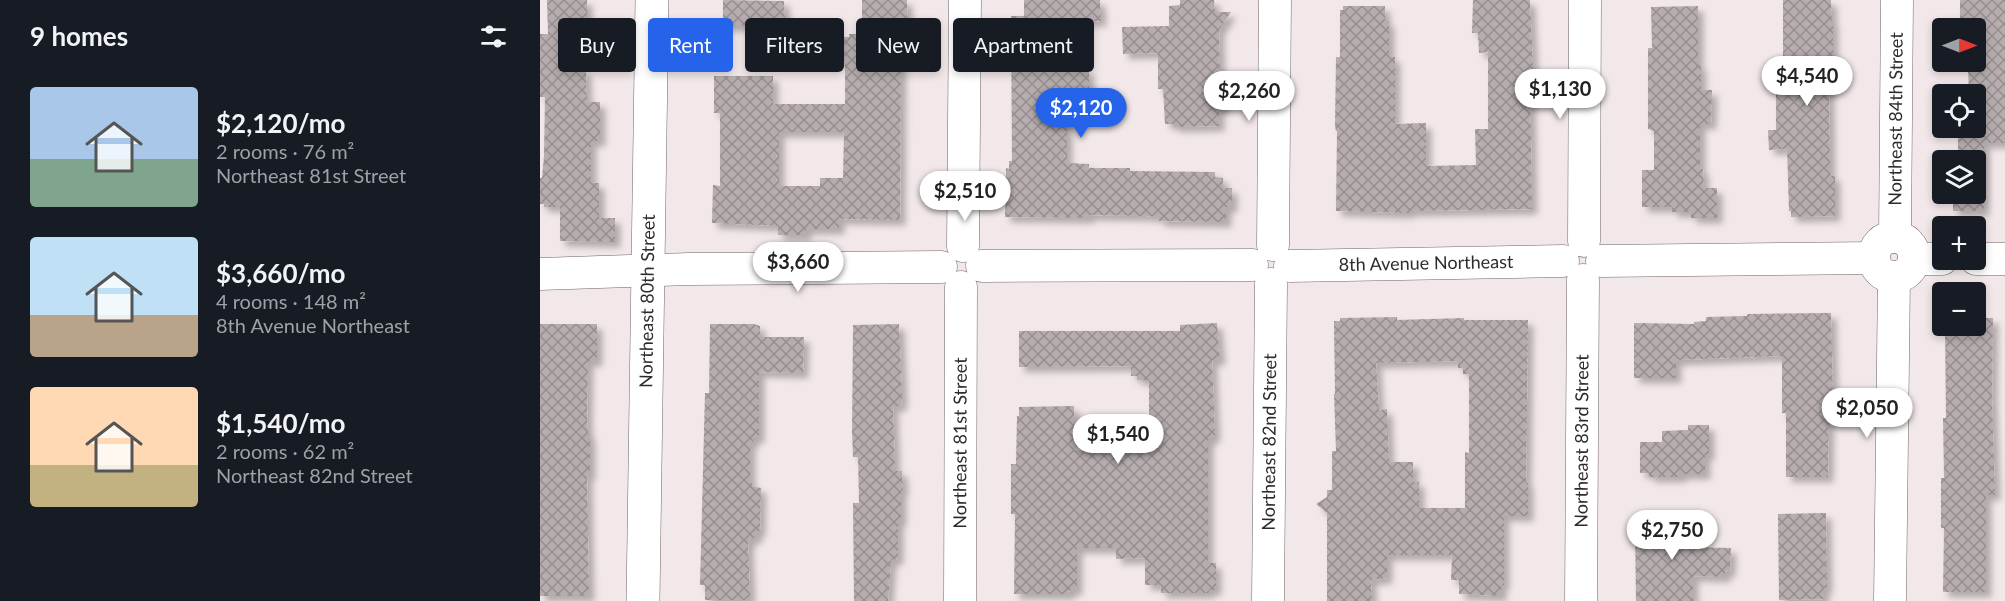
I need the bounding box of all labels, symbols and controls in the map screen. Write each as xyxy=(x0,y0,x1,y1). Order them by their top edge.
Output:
chip: Buy xyxy=(558,18,636,72)
chip: Rent xyxy=(648,18,733,72)
chip: Filters xyxy=(745,18,844,72)
chip: New xyxy=(856,18,941,72)
chip: Apartment xyxy=(953,18,1094,72)
north arrow xyxy=(1932,18,1986,72)
map controls xyxy=(1932,18,1986,336)
text: 9 homes xyxy=(30,20,128,52)
icon: filters xyxy=(477,20,510,53)
street label: Northeast 84th Street xyxy=(1883,32,1907,206)
pin: $4,540 xyxy=(1758,56,1856,107)
text: $4,540 xyxy=(1776,63,1838,87)
pin: $1,130 xyxy=(1511,69,1609,120)
pin: $2,260 xyxy=(1200,71,1298,122)
text: $1,130 xyxy=(1529,76,1591,100)
text: $2,260 xyxy=(1218,78,1280,102)
button: locate xyxy=(1932,84,1986,138)
pin: $2,120 xyxy=(1032,88,1130,139)
text: $2,120 xyxy=(1050,95,1112,119)
text: $2,120/mo xyxy=(216,107,346,139)
icon: home xyxy=(78,111,150,183)
text: 2 rooms · 76 m² xyxy=(216,139,354,163)
button: layers xyxy=(1932,150,1986,204)
text: Northeast 81st Street xyxy=(216,163,406,187)
pin: $2,510 xyxy=(916,171,1014,222)
text: $2,510 xyxy=(934,178,996,202)
street label: Northeast 80th Street xyxy=(634,214,659,388)
button: + xyxy=(1932,216,1986,270)
pin: $3,660 xyxy=(749,242,847,293)
text: $3,660 xyxy=(767,249,829,273)
street label: 8th Avenue Northeast xyxy=(1338,250,1514,275)
text: $3,660/mo xyxy=(216,257,346,289)
icon: home xyxy=(78,261,150,333)
button: − xyxy=(1932,282,1986,336)
text: 4 rooms · 148 m² xyxy=(216,289,366,313)
text: 8th Avenue Northeast xyxy=(216,313,410,337)
street label: Northeast 82nd Street xyxy=(1257,353,1280,531)
street label: Northeast 83rd Street xyxy=(1569,354,1593,528)
street label: Northeast 81st Street xyxy=(948,357,971,529)
pin: $2,050 xyxy=(1818,388,1916,439)
text: $2,050 xyxy=(1836,395,1898,419)
text: $1,540/mo xyxy=(216,407,346,439)
icon: home xyxy=(78,411,150,483)
pin: $1,540 xyxy=(1069,414,1167,465)
text: $1,540 xyxy=(1087,421,1149,445)
text: 2 rooms · 62 m² xyxy=(216,439,354,463)
text: Northeast 82nd Street xyxy=(216,463,413,487)
pin: $2,750 xyxy=(1623,510,1721,561)
text: $2,750 xyxy=(1641,517,1703,541)

